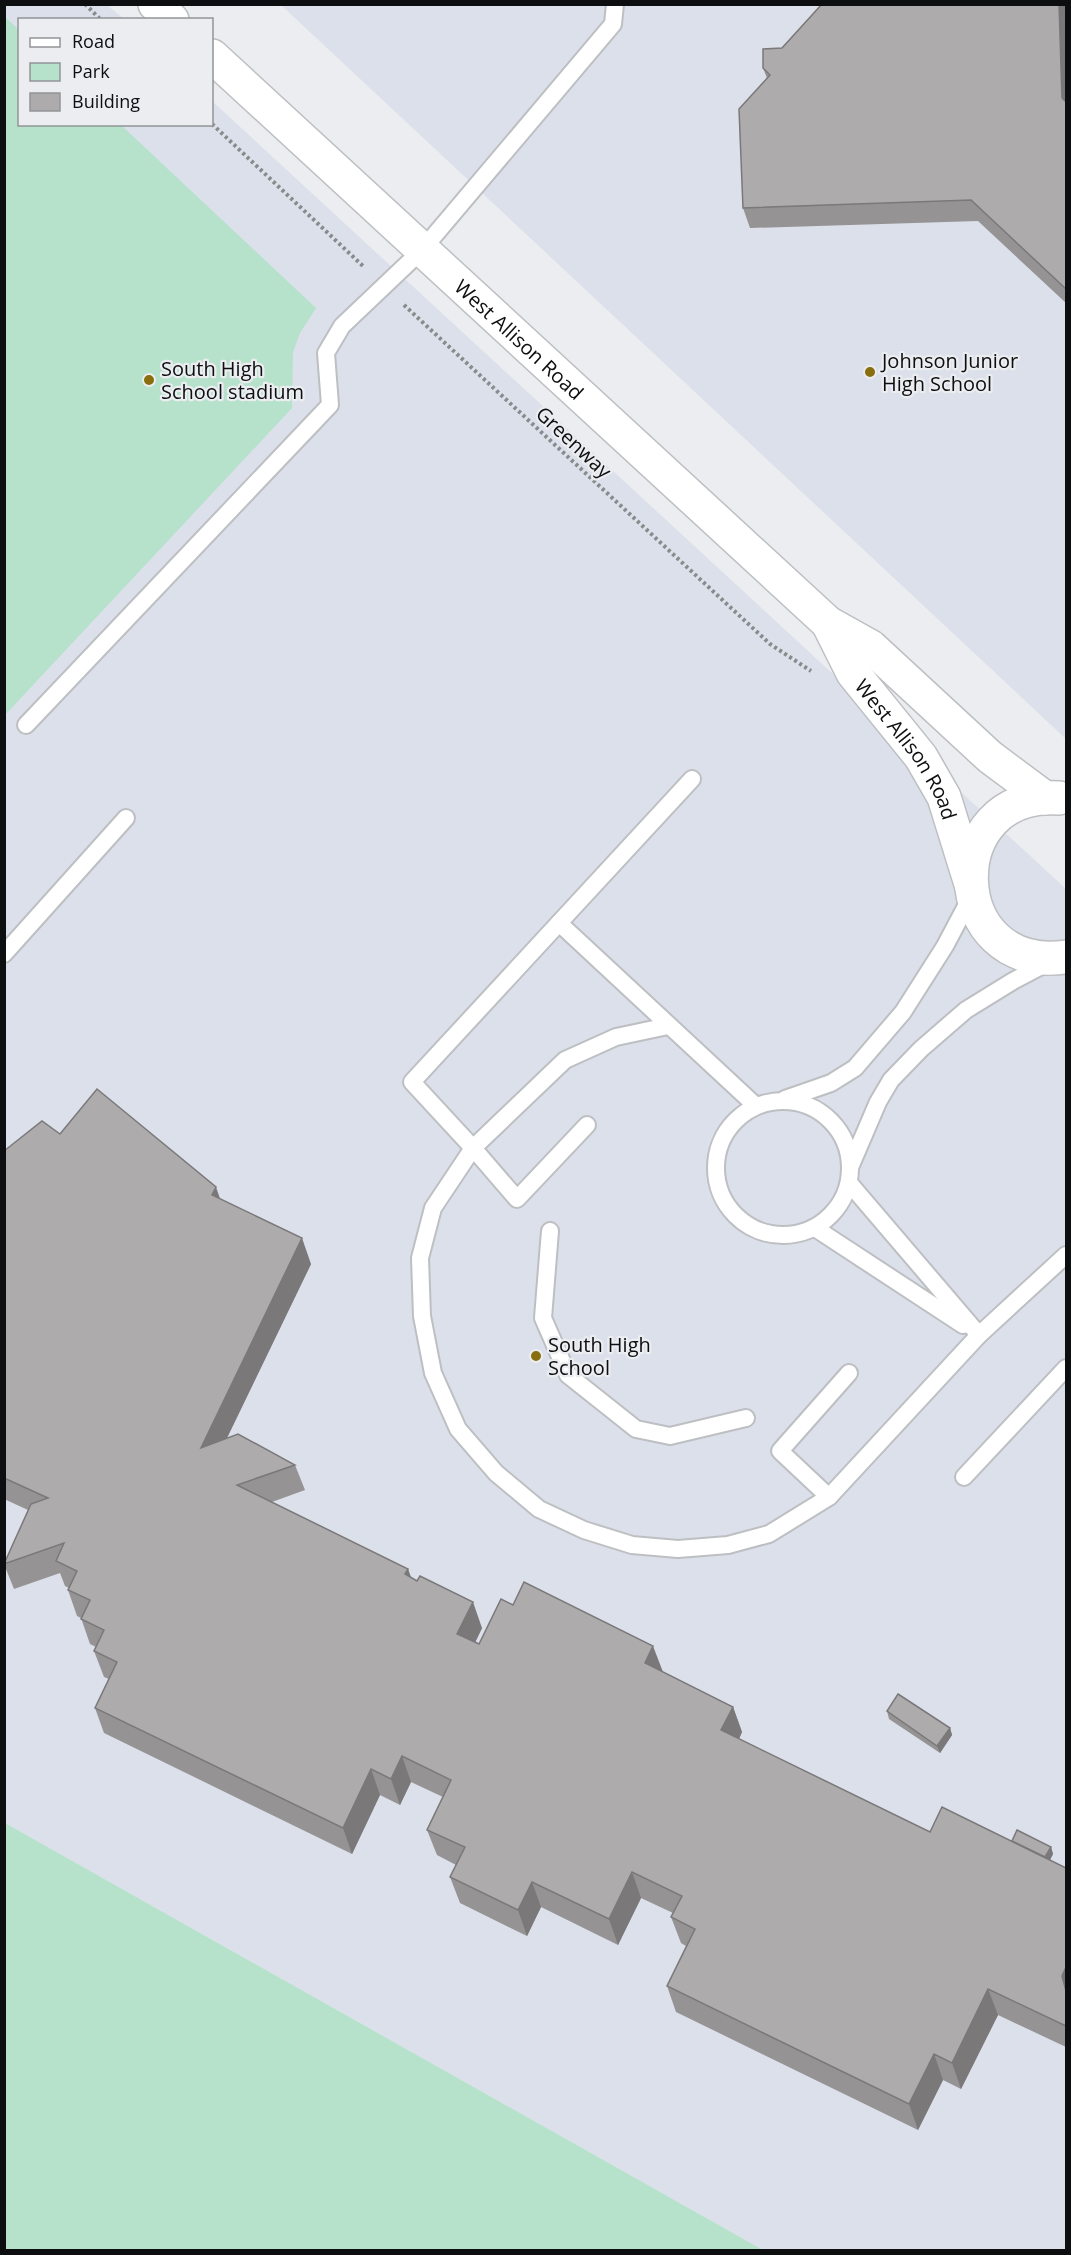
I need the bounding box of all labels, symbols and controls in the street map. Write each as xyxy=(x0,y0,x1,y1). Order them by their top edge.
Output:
legend xyxy=(18,18,213,126)
text: Road xyxy=(72,29,115,53)
text: Park xyxy=(72,59,110,83)
text: Building xyxy=(72,89,140,113)
street label: West Allison Road xyxy=(449,273,590,405)
place label: Johnson Junior High School xyxy=(880,347,1018,397)
place label: South High School stadium xyxy=(161,355,304,405)
marker: Johnson Junior High School xyxy=(863,365,877,379)
marker: South High School stadium xyxy=(142,373,156,387)
street label: Greenway xyxy=(530,400,618,485)
street label: West Allison Road xyxy=(849,673,964,823)
place label: South High School xyxy=(548,1331,651,1381)
marker: South High School xyxy=(529,1349,543,1363)

